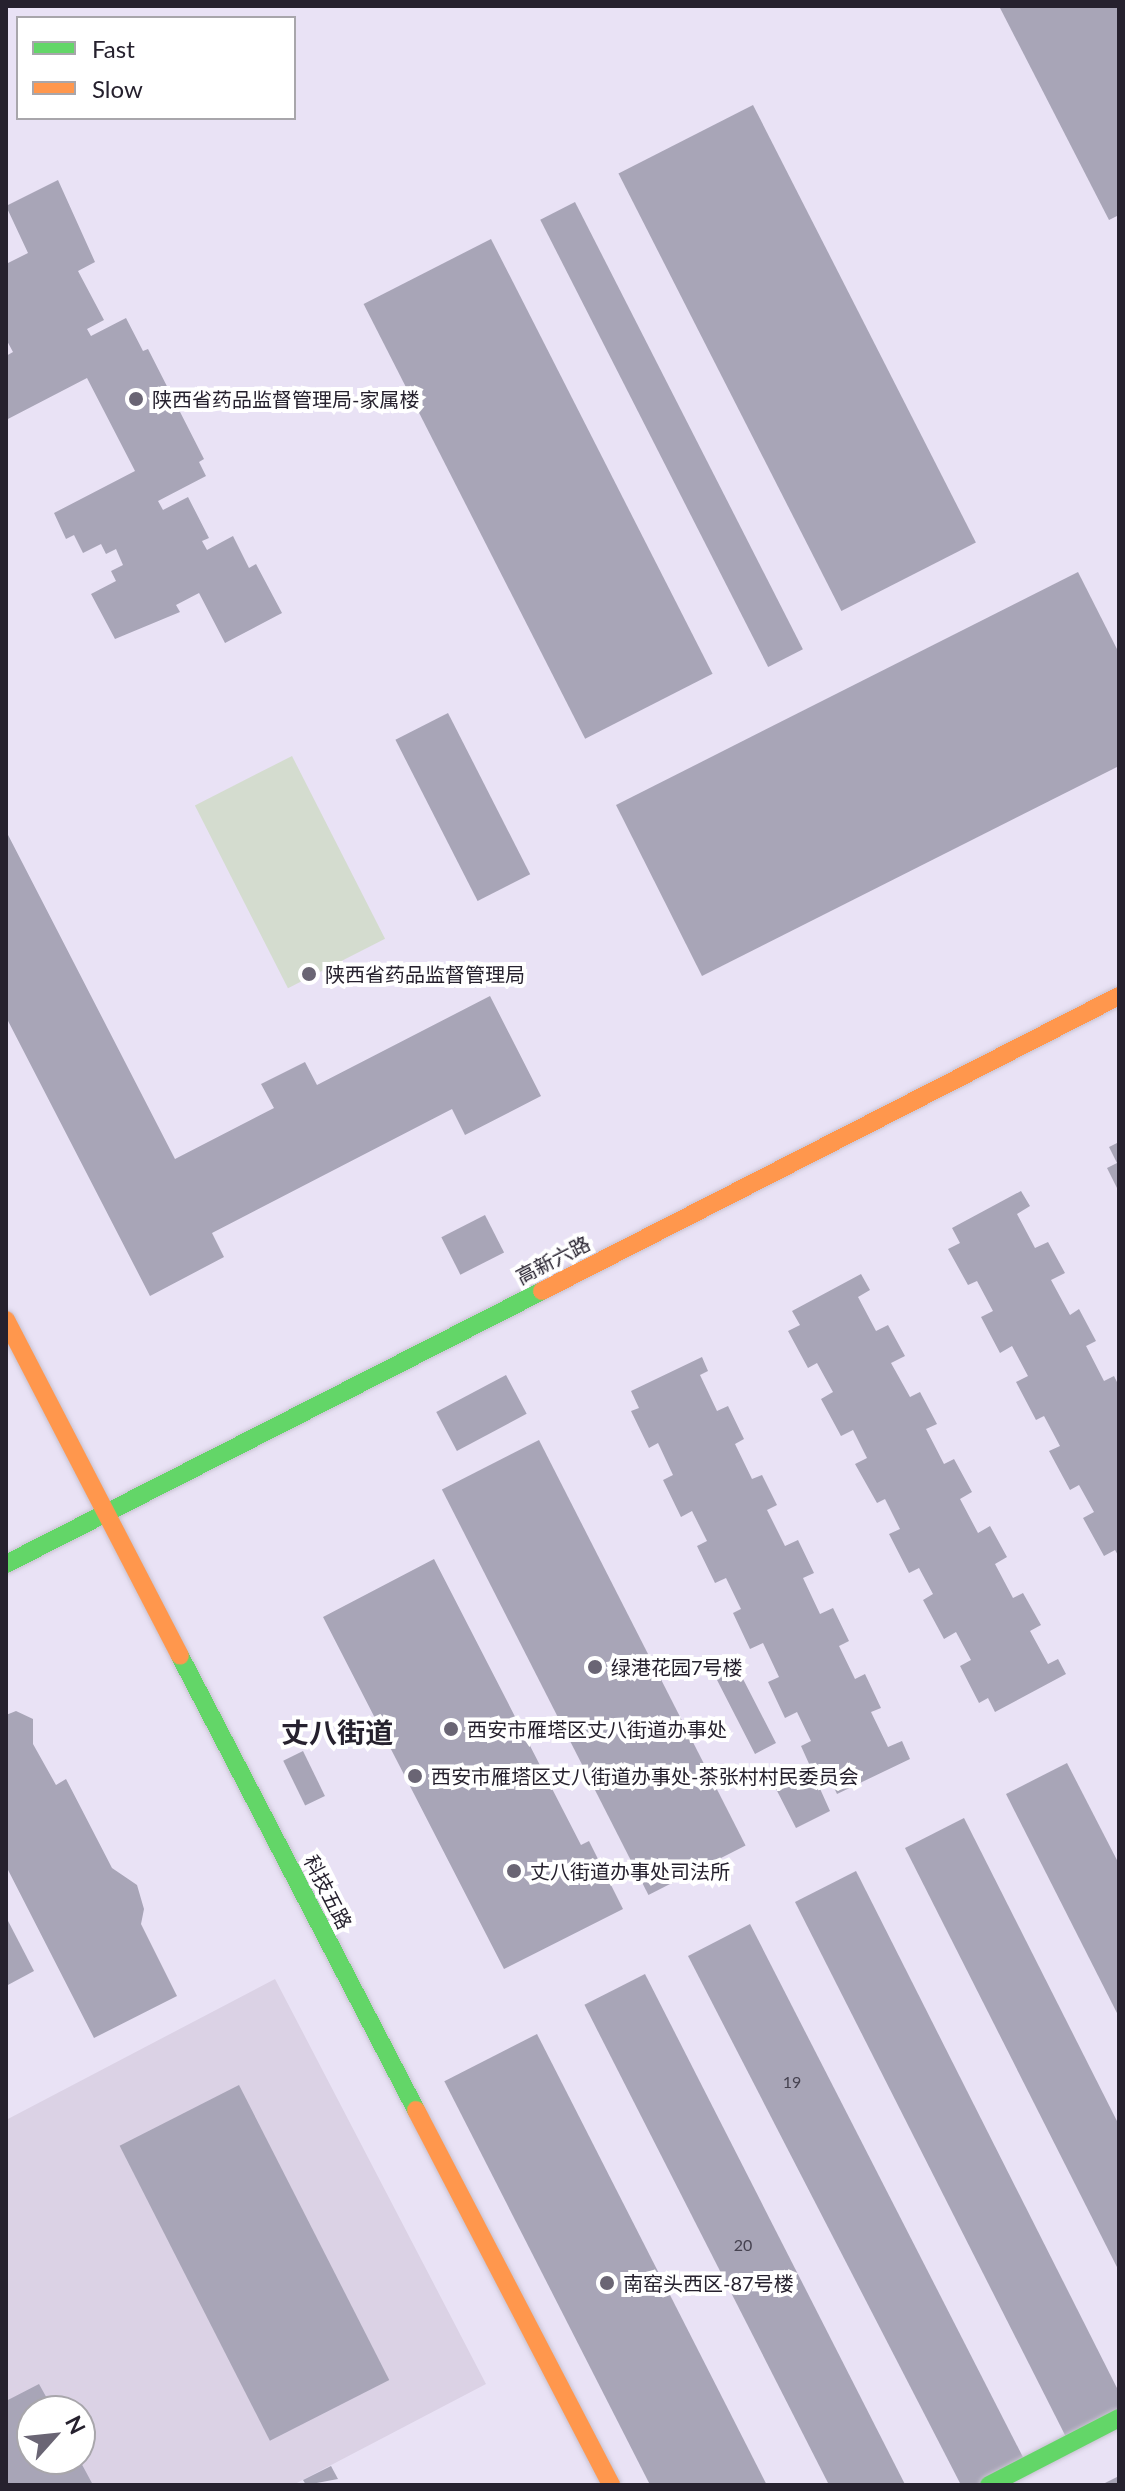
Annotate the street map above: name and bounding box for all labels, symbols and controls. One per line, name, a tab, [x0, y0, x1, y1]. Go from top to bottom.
legend	[16, 16, 296, 120]
text: Fast	[92, 34, 135, 63]
text: Slow	[92, 74, 143, 103]
place label: 陕西省药品监督管理局-家属楼	[152, 387, 419, 411]
marker: 陕西省药品监督管理局-家属楼	[127, 390, 145, 408]
place label: 陕西省药品监督管理局	[325, 962, 525, 986]
marker: 陕西省药品监督管理局	[300, 965, 318, 983]
street label: 高新六路	[512, 1231, 594, 1289]
place label: 绿港花园7号楼	[611, 1655, 743, 1679]
marker: 绿港花园7号楼	[586, 1658, 604, 1676]
district label: 丈八街道	[281, 1715, 393, 1749]
place label: 西安市雁塔区丈八街道办事处	[467, 1717, 727, 1741]
marker: 西安市雁塔区丈八街道办事处	[442, 1720, 460, 1738]
place label: 西安市雁塔区丈八街道办事处-茶张村村民委员会	[431, 1764, 858, 1788]
marker: 西安市雁塔区丈八街道办事处-茶张村村民委员会	[406, 1767, 424, 1785]
street label: 科技五路	[299, 1851, 357, 1933]
place label: 丈八街道办事处司法所	[530, 1859, 730, 1883]
marker: 丈八街道办事处司法所	[505, 1862, 523, 1880]
house number: 19	[783, 2072, 801, 2092]
house number: 20	[734, 2235, 752, 2255]
place label: 南窑头西区-87号楼	[623, 2271, 794, 2295]
marker: 南窑头西区-87号楼	[598, 2274, 616, 2292]
north arrow	[16, 2395, 96, 2475]
text: N	[60, 2411, 92, 2438]

